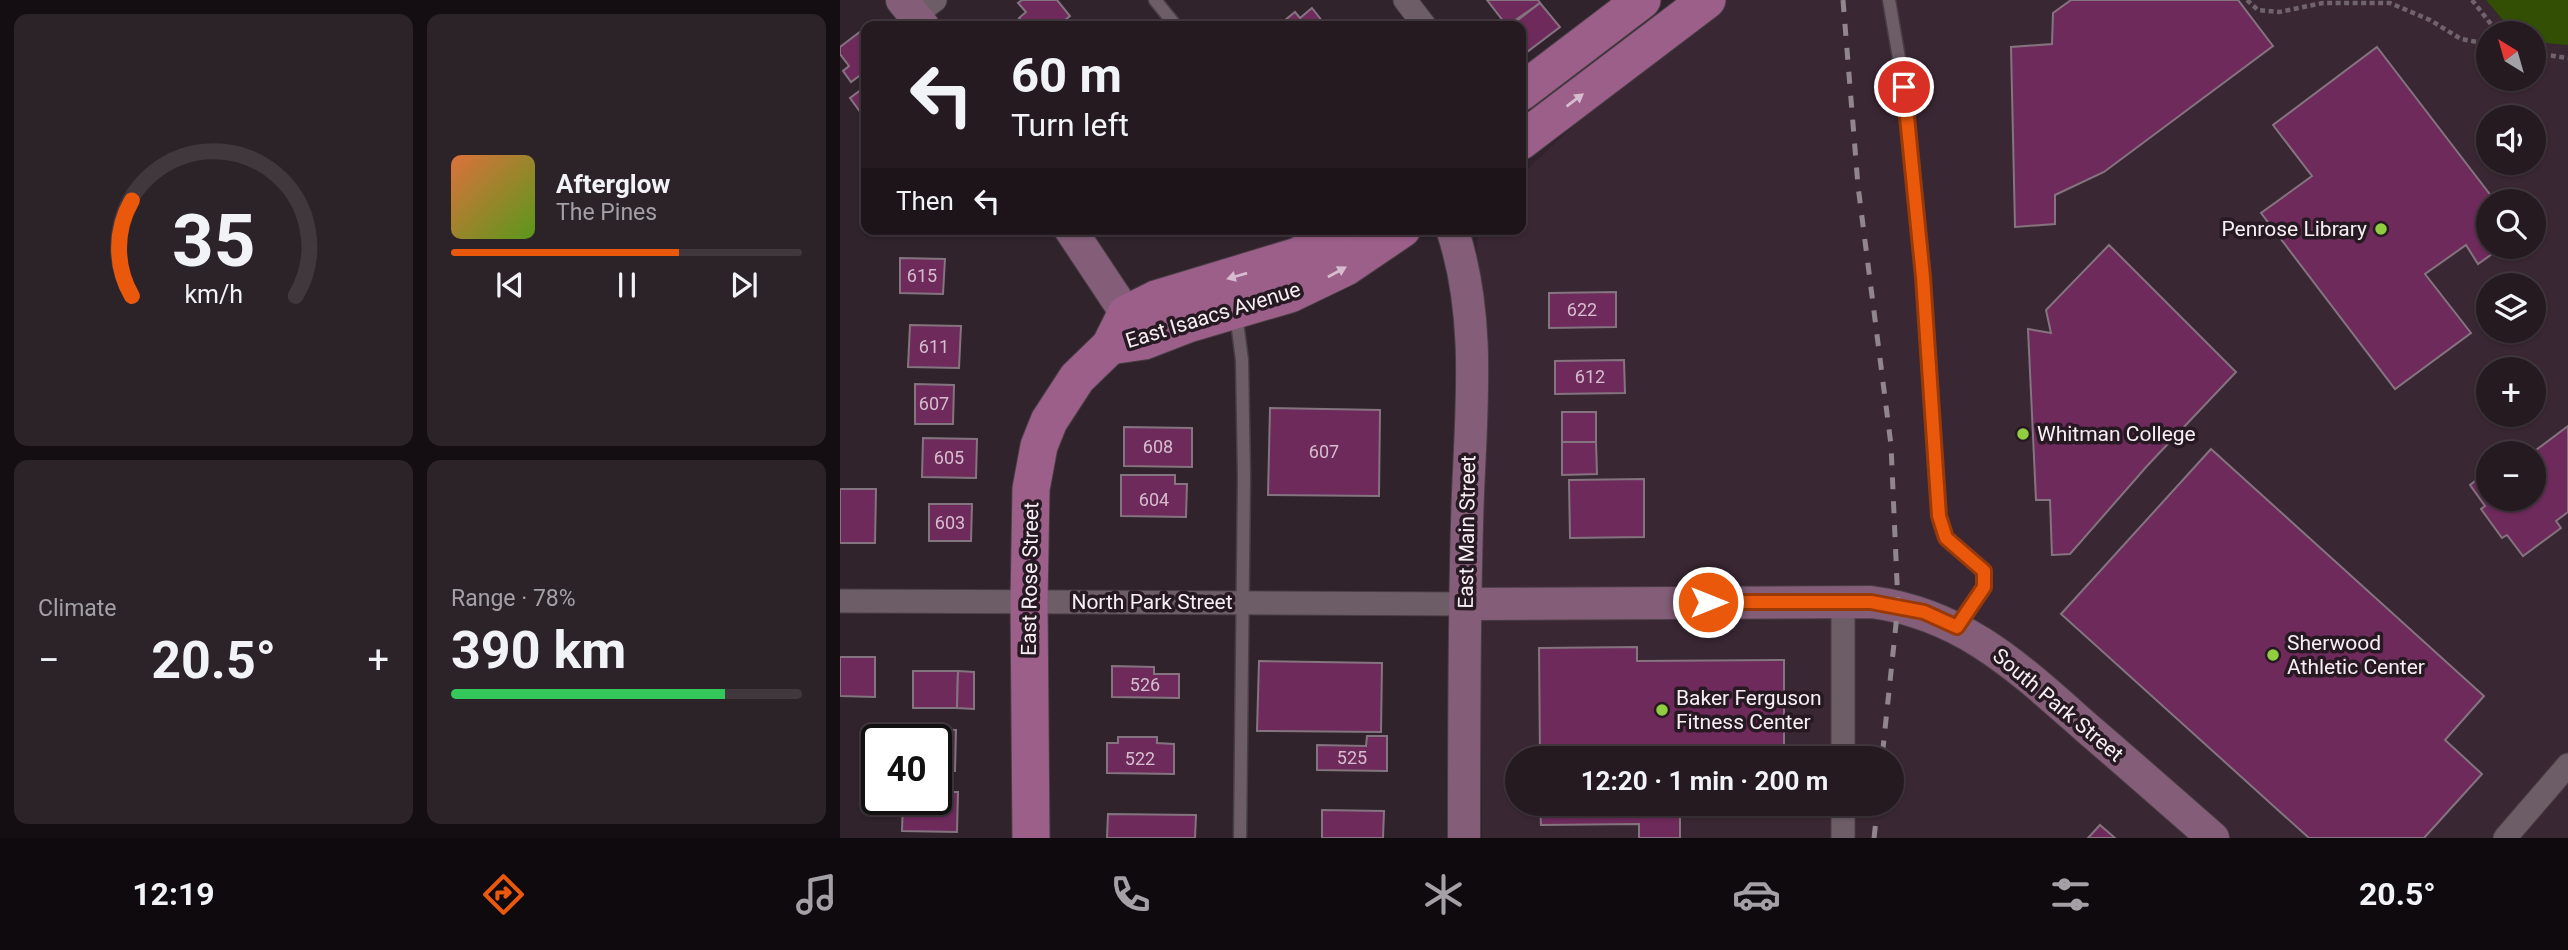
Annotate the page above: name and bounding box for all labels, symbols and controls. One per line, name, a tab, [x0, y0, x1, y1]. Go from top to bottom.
north arrow	[2476, 21, 2546, 91]
map controls	[2476, 21, 2546, 511]
text: 60 m	[1011, 47, 1122, 104]
icon: left	[896, 49, 987, 140]
pin	[1874, 57, 1934, 117]
icon: arrive	[1885, 68, 1923, 106]
one-way arrow	[1566, 93, 1584, 107]
button: sound	[2476, 105, 2546, 175]
text: Turn left	[1011, 106, 1129, 144]
text: Afterglow	[556, 169, 670, 199]
icon: left	[968, 182, 1006, 220]
text: Then	[896, 186, 954, 216]
button: search	[2476, 189, 2546, 259]
text: 35	[172, 198, 255, 284]
text: The Pines	[556, 199, 657, 226]
place label: Penrose Library	[2222, 217, 2367, 241]
marker: Penrose Library	[2373, 221, 2389, 237]
house number: 615	[907, 265, 937, 286]
icon: previous	[491, 266, 529, 304]
icon: pause	[608, 266, 646, 304]
icon: next	[725, 266, 763, 304]
one-way arrow	[1327, 266, 1346, 278]
one-way arrow	[1226, 271, 1248, 282]
button: layers	[2476, 273, 2546, 343]
street label: East Isaacs Avenue	[1123, 277, 1303, 353]
text: km/h	[184, 280, 243, 309]
house number: 622	[1567, 299, 1597, 320]
house number: 611	[919, 336, 949, 357]
button: +	[2476, 357, 2546, 427]
house number: 612	[1575, 366, 1605, 387]
house number: 607	[919, 393, 949, 414]
place label: Whitman College	[2037, 422, 2196, 446]
marker: Whitman College	[2015, 426, 2031, 442]
house number: 608	[1143, 436, 1173, 457]
house number: 607	[1309, 441, 1339, 462]
button: −	[2476, 441, 2546, 511]
house number: 605	[934, 447, 964, 468]
street label: East Main Street	[1454, 455, 1480, 609]
house number: 604	[1139, 489, 1169, 510]
street label: East Rose Street	[1017, 502, 1043, 656]
house number: 603	[935, 512, 965, 533]
position arrow	[1671, 565, 1745, 639]
text: Range · 78%	[451, 585, 576, 612]
street label: North Park Street	[1071, 590, 1233, 614]
text: Climate	[38, 595, 117, 622]
text: 390 km	[451, 620, 626, 681]
text: 20.5°	[151, 630, 276, 691]
place label: Sherwood Athletic Center	[2287, 631, 2425, 679]
text: −	[38, 638, 60, 682]
text: +	[367, 638, 389, 682]
street label: South Park Street	[1988, 644, 2128, 767]
marker: Sherwood Athletic Center	[2265, 647, 2281, 663]
house number: 526	[1130, 674, 1160, 695]
place label: Baker Ferguson Fitness Center	[1676, 686, 1822, 734]
marker: Baker Ferguson Fitness Center	[1654, 702, 1670, 718]
speed limit sign: 40	[861, 724, 952, 815]
house number: 525	[1337, 747, 1367, 768]
house number: 522	[1125, 748, 1155, 769]
text: 12:20 · 1 min · 200 m	[1581, 766, 1828, 796]
icon: directions	[479, 870, 528, 919]
icon: music	[792, 870, 841, 919]
icon: phone	[1106, 870, 1155, 919]
icon: climate	[1419, 870, 1468, 919]
icon: car	[1732, 870, 1781, 919]
icon: filters	[2046, 870, 2095, 919]
text: 12:19	[132, 875, 215, 913]
text: 20.5°	[2359, 875, 2436, 913]

